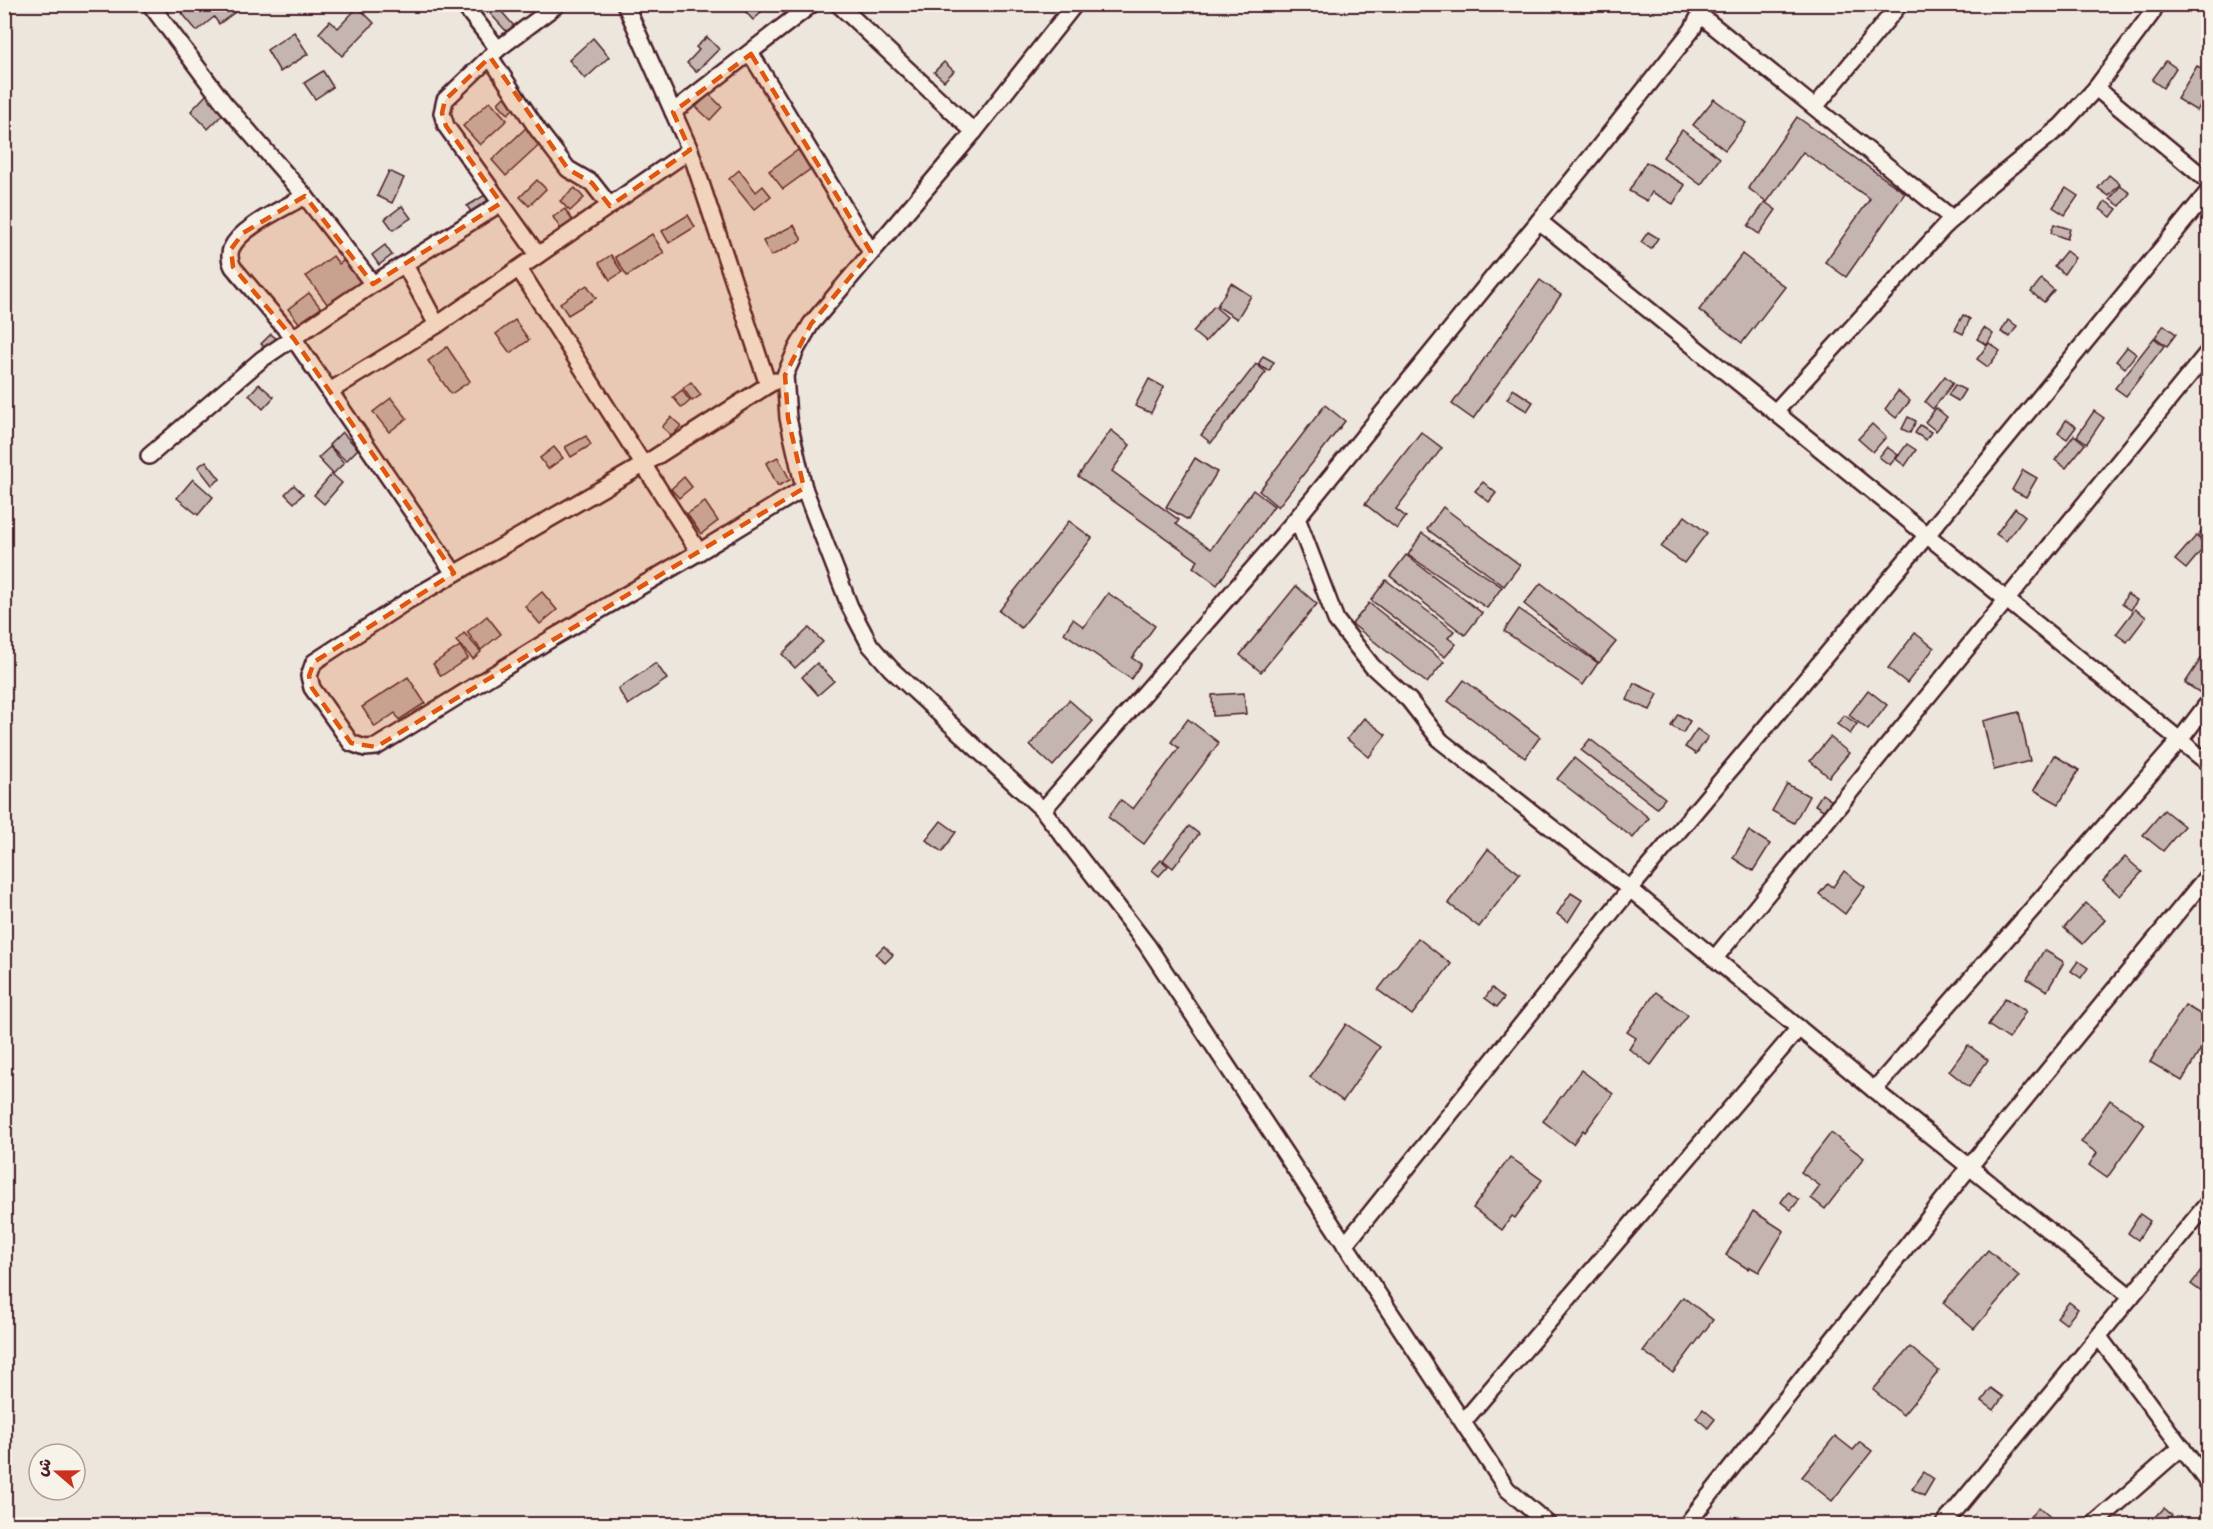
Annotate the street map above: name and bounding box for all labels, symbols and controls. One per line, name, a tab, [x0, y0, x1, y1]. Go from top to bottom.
north arrow	[27, 1442, 87, 1502]
text: ش	[31, 1456, 55, 1479]

